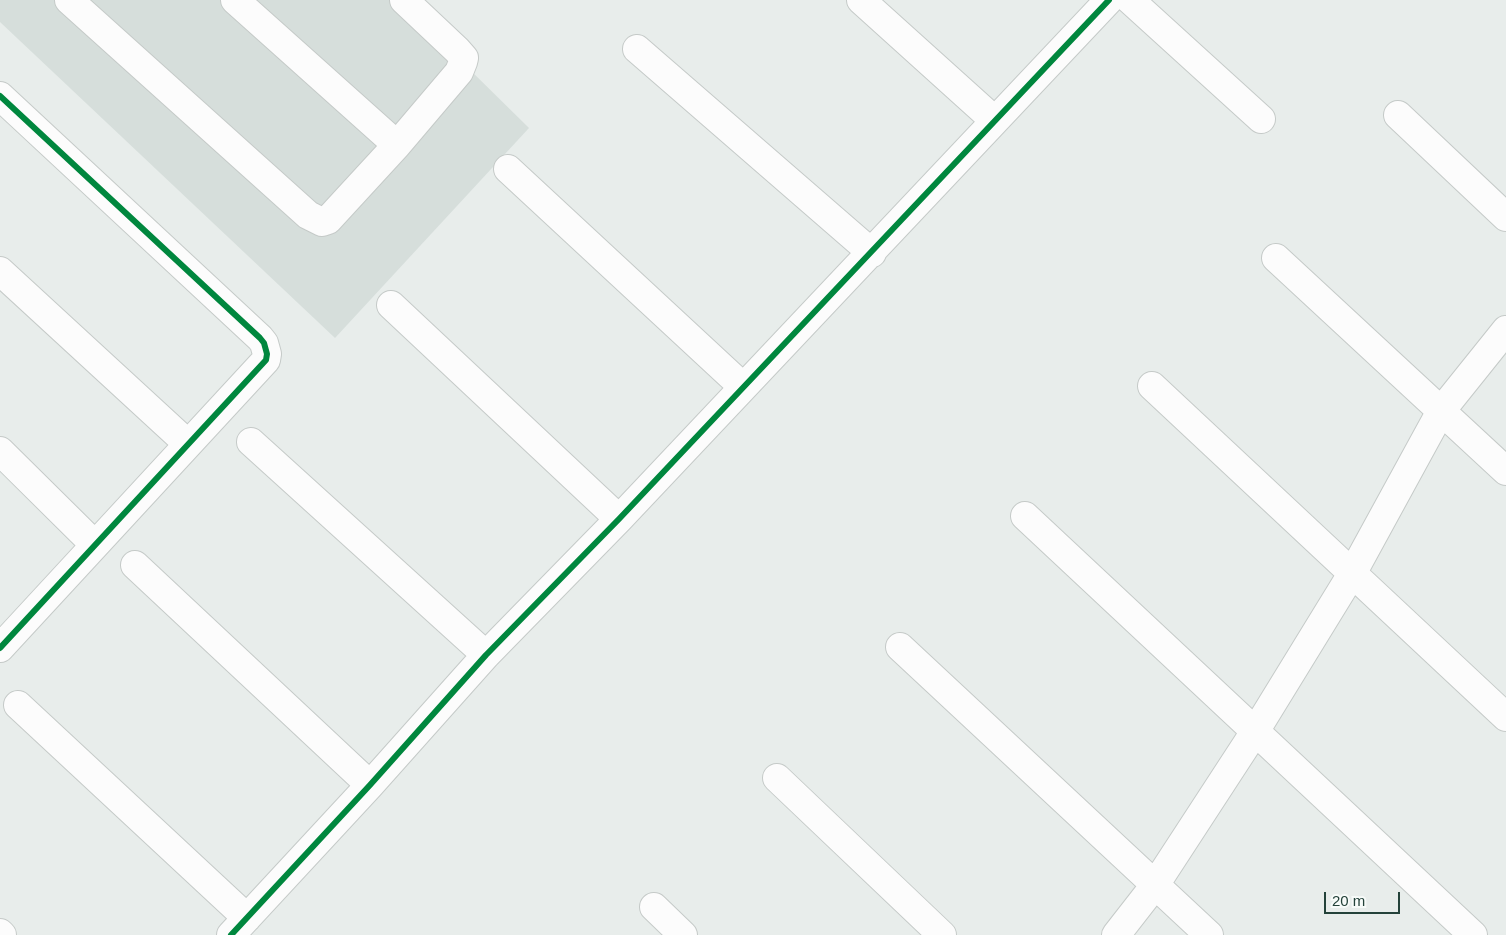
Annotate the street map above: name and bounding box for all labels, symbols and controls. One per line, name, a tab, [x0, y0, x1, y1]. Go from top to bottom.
scale bar	[1326, 882, 1402, 914]
text: 20 m	[1332, 892, 1365, 909]

